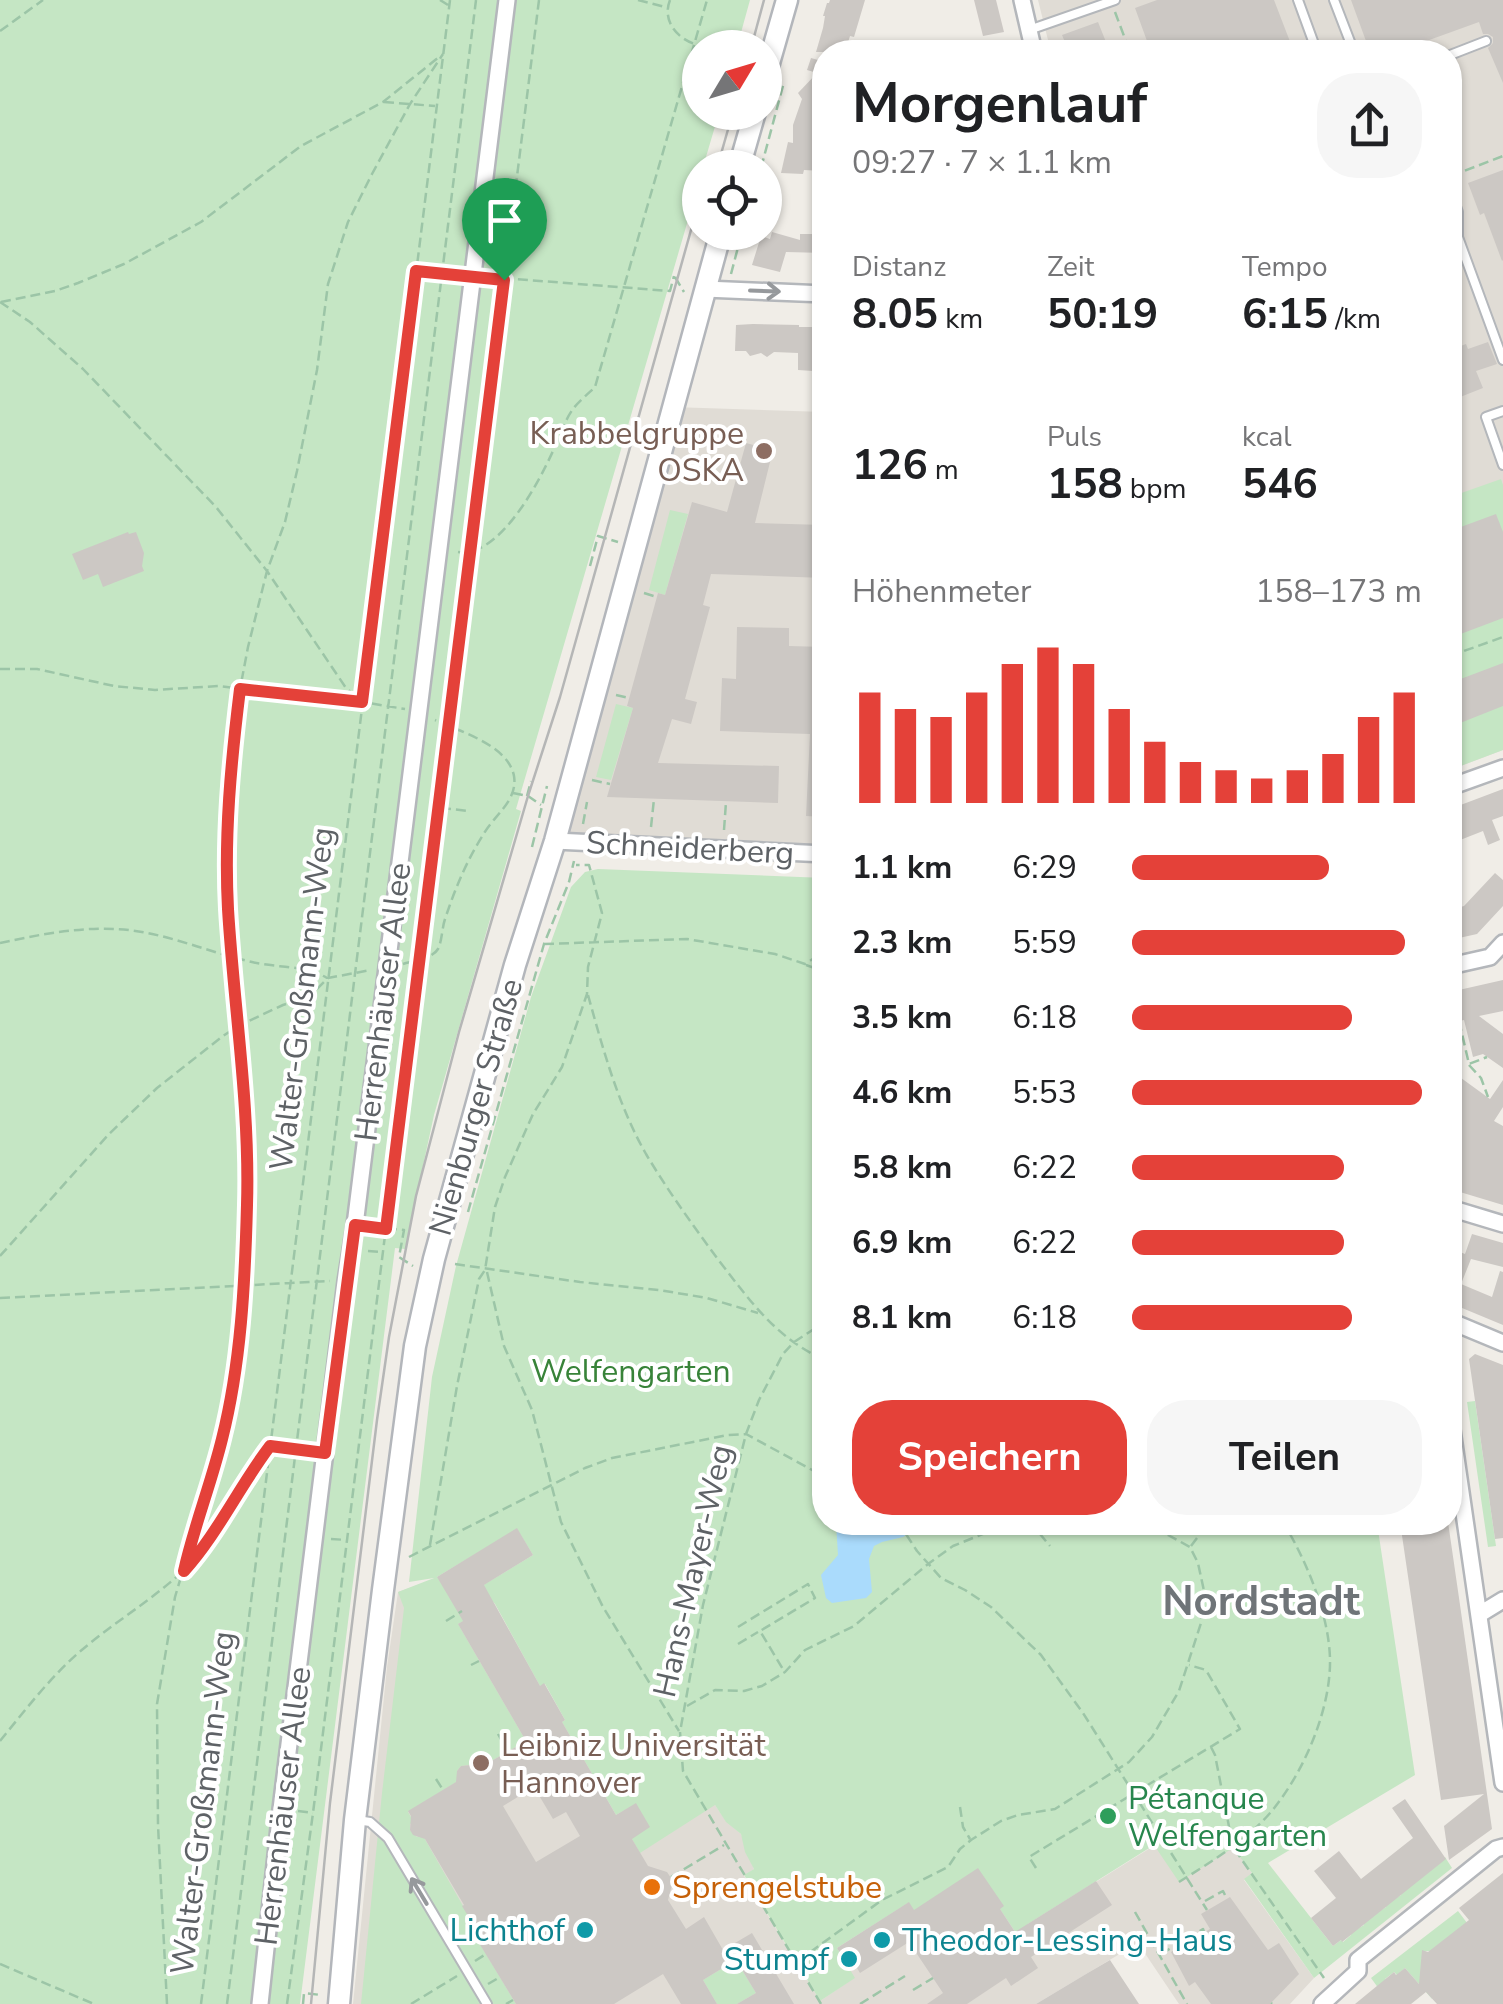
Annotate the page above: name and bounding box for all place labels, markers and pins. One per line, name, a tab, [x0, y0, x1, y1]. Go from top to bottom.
pin	[462, 178, 547, 281]
place label: Krabbelgruppe OSKA	[530, 412, 744, 492]
marker: Krabbelgruppe OSKA	[753, 440, 775, 462]
place label: Leibniz Universität Hannover	[501, 1724, 766, 1804]
marker: Leibniz Universität Hannover	[470, 1752, 492, 1774]
place label: Pétanque Welfengarten	[1128, 1777, 1327, 1857]
marker: Pétanque Welfengarten	[1097, 1805, 1119, 1827]
place label: Sprengelstube	[672, 1866, 882, 1909]
marker: Sprengelstube	[641, 1876, 663, 1898]
place label: Lichthof	[450, 1909, 566, 1952]
marker: Lichthof	[574, 1919, 596, 1941]
place label: Theodor-Lessing-Haus	[902, 1919, 1233, 1962]
marker: Theodor-Lessing-Haus	[871, 1929, 893, 1951]
place label: Stumpf	[724, 1938, 830, 1981]
marker: Stumpf	[838, 1948, 860, 1970]

